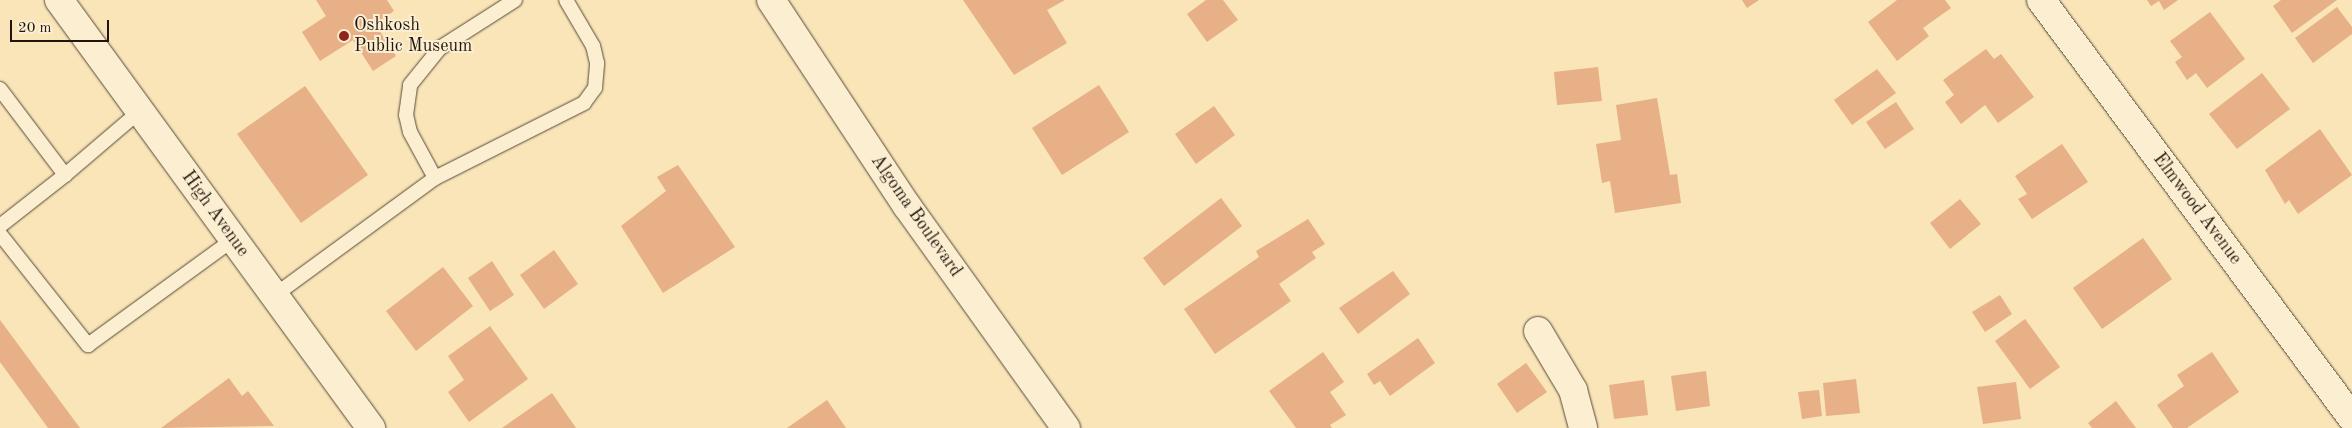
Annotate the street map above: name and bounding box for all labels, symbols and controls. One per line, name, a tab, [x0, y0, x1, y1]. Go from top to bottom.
scale bar	[12, 10, 111, 42]
place label: Oshkosh Public Museum	[354, 15, 472, 58]
text: 20 m	[18, 21, 52, 36]
marker: Oshkosh Public Museum	[338, 30, 350, 42]
street label: Elmwood Avenue	[2148, 149, 2246, 269]
street label: Algoma Boulevard	[866, 151, 966, 281]
street label: High Avenue	[177, 167, 253, 261]

